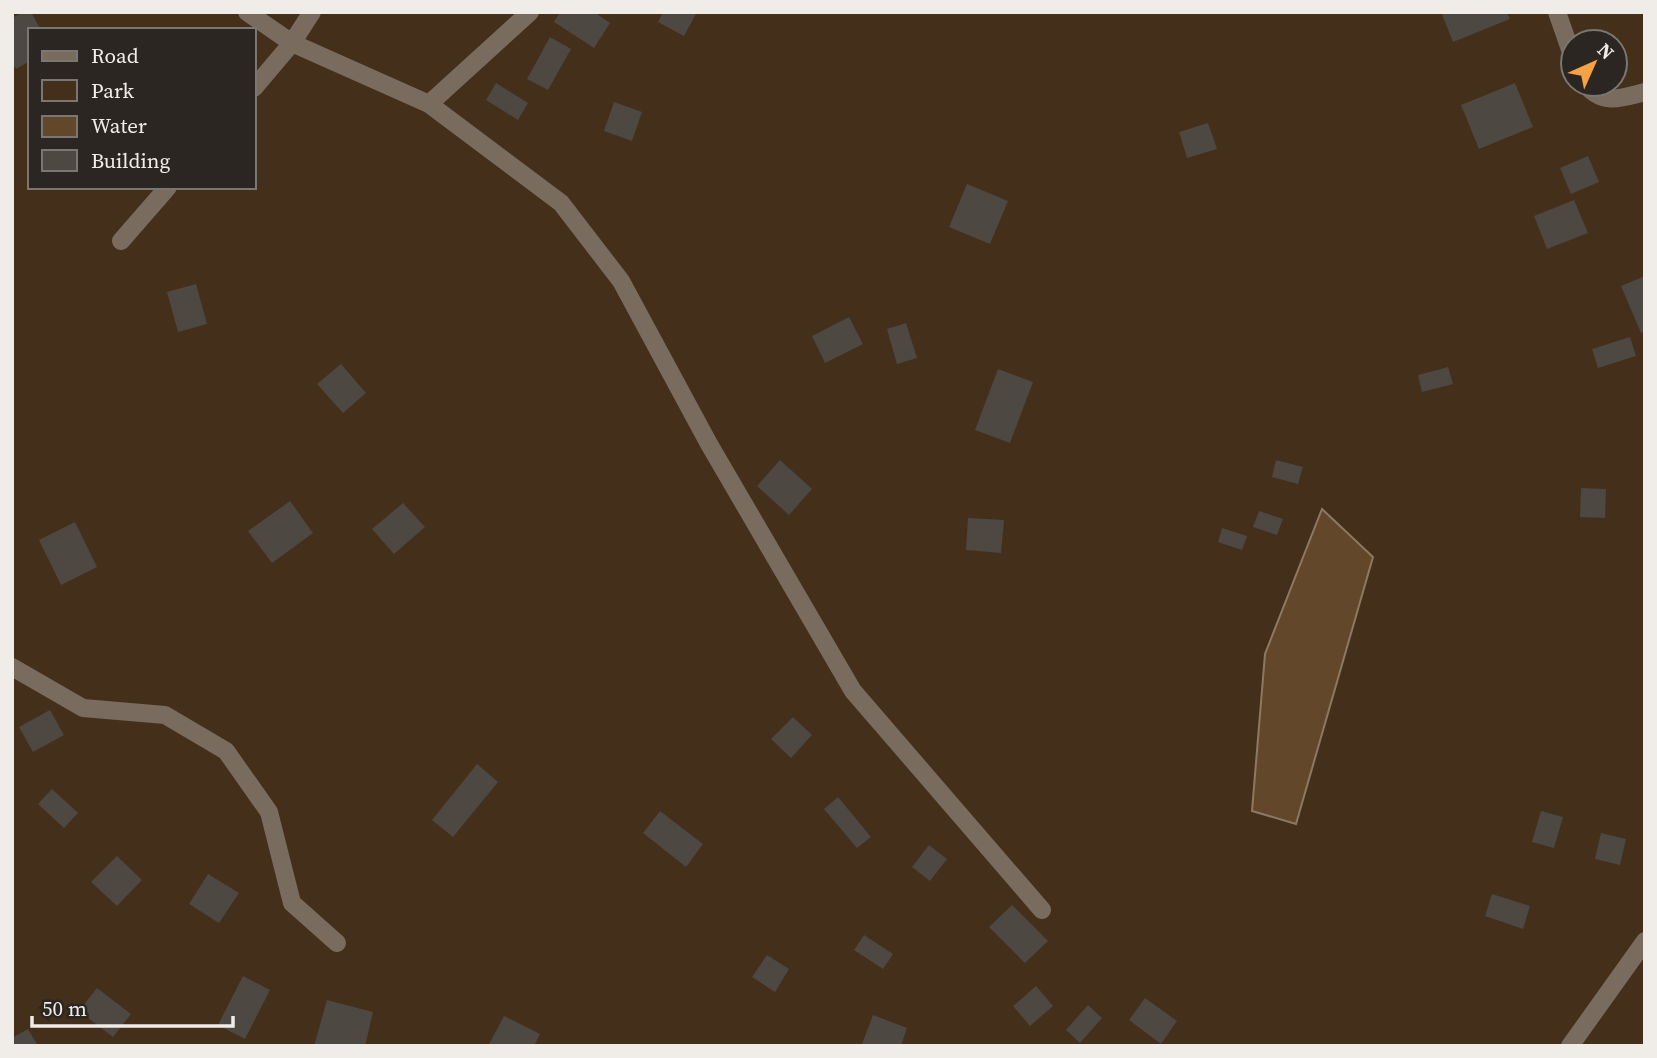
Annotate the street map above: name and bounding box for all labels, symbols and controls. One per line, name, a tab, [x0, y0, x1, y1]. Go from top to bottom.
legend	[28, 28, 256, 189]
north arrow	[1559, 28, 1629, 98]
text: N	[1592, 37, 1620, 65]
text: Road	[91, 41, 139, 70]
text: Park	[91, 76, 135, 105]
text: Water	[91, 111, 147, 140]
text: Building	[91, 146, 170, 175]
scale bar	[32, 984, 233, 1028]
text: 50 m	[42, 994, 87, 1023]

